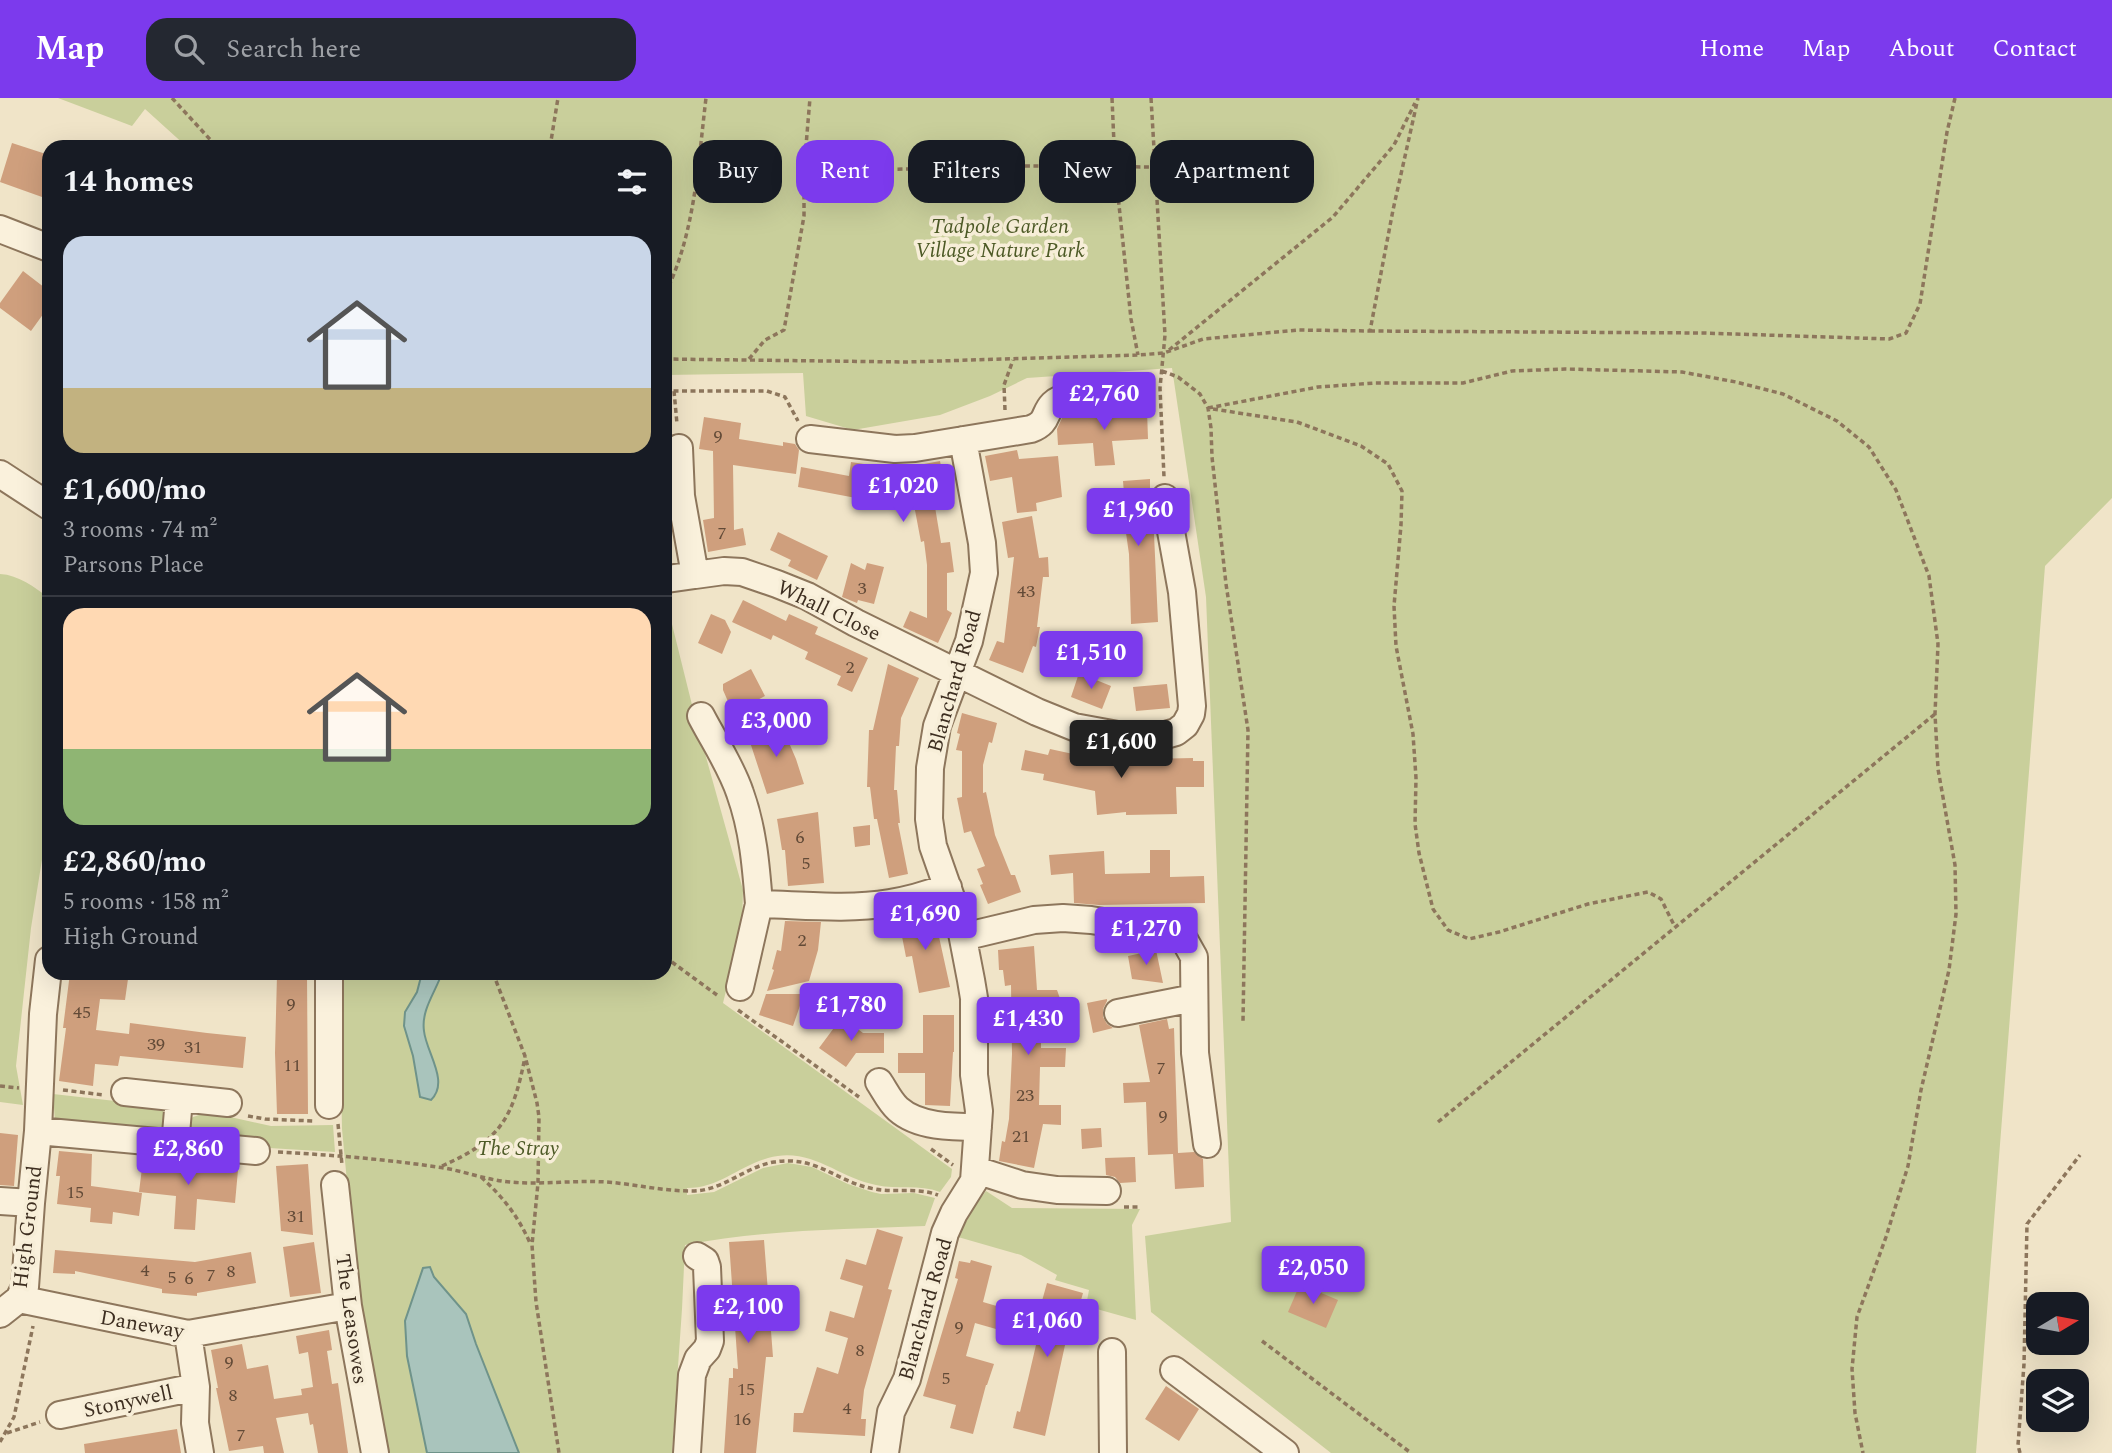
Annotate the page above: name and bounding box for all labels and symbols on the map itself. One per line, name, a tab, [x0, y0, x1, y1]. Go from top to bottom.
park label: Tadpole Garden Village Nature Park	[915, 211, 1085, 267]
pin: £2,760	[1047, 372, 1161, 432]
house number: 9	[714, 423, 723, 450]
pin: £1,020	[846, 464, 960, 524]
pin: £1,960	[1081, 489, 1195, 548]
house number: 7	[718, 520, 727, 547]
street label: Whall Close	[771, 572, 886, 650]
house number: 3	[858, 575, 867, 602]
house number: 43	[1017, 578, 1035, 605]
street label: Blanchard Road	[919, 606, 991, 757]
pin: £1,510	[1034, 632, 1148, 691]
house number: 2	[846, 654, 855, 681]
pin: £3,000	[719, 700, 833, 759]
pin: £1,600	[1064, 720, 1178, 780]
house number: 6	[796, 824, 805, 851]
house number: 5	[802, 850, 811, 877]
pin: £1,690	[868, 892, 982, 952]
pin: £1,270	[1089, 908, 1203, 967]
house number: 2	[798, 927, 807, 954]
pin: £1,780	[794, 984, 908, 1043]
house number: 9	[287, 991, 296, 1018]
pin: £1,430	[971, 998, 1085, 1057]
house number: 45	[73, 999, 91, 1026]
house number: 39	[147, 1031, 165, 1058]
house number: 31	[184, 1034, 202, 1061]
house number: 11	[283, 1052, 301, 1079]
house number: 7	[1157, 1055, 1166, 1082]
house number: 23	[1016, 1082, 1034, 1109]
house number: 9	[1159, 1103, 1168, 1130]
house number: 21	[1012, 1123, 1030, 1150]
pin: £2,860	[131, 1128, 245, 1187]
park label: The Stray	[477, 1133, 560, 1165]
street label: High Ground	[5, 1164, 51, 1291]
house number: 15	[66, 1179, 84, 1206]
house number: 31	[287, 1203, 305, 1230]
street label: Blanchard Road	[890, 1234, 962, 1385]
pin: £2,050	[1256, 1246, 1370, 1306]
street label: The Leasowes	[326, 1252, 376, 1386]
house number: 4	[141, 1257, 150, 1284]
house number: 8	[227, 1258, 236, 1285]
house number: 7	[207, 1262, 216, 1289]
house number: 5	[168, 1264, 177, 1291]
house number: 6	[185, 1265, 194, 1292]
pin: £2,100	[691, 1286, 805, 1345]
north arrow	[2026, 1292, 2090, 1354]
pin: £1,060	[990, 1300, 1104, 1359]
street label: Daneway	[97, 1302, 187, 1348]
house number: 9	[955, 1314, 964, 1341]
house number: 8	[856, 1337, 865, 1364]
house number: 9	[225, 1349, 234, 1376]
house number: 5	[942, 1365, 951, 1392]
house number: 15	[737, 1376, 755, 1403]
street label: Stonywell	[81, 1377, 176, 1427]
house number: 8	[229, 1382, 238, 1409]
house number: 4	[843, 1395, 852, 1422]
house number: 16	[733, 1406, 751, 1433]
house number: 7	[237, 1422, 246, 1449]

